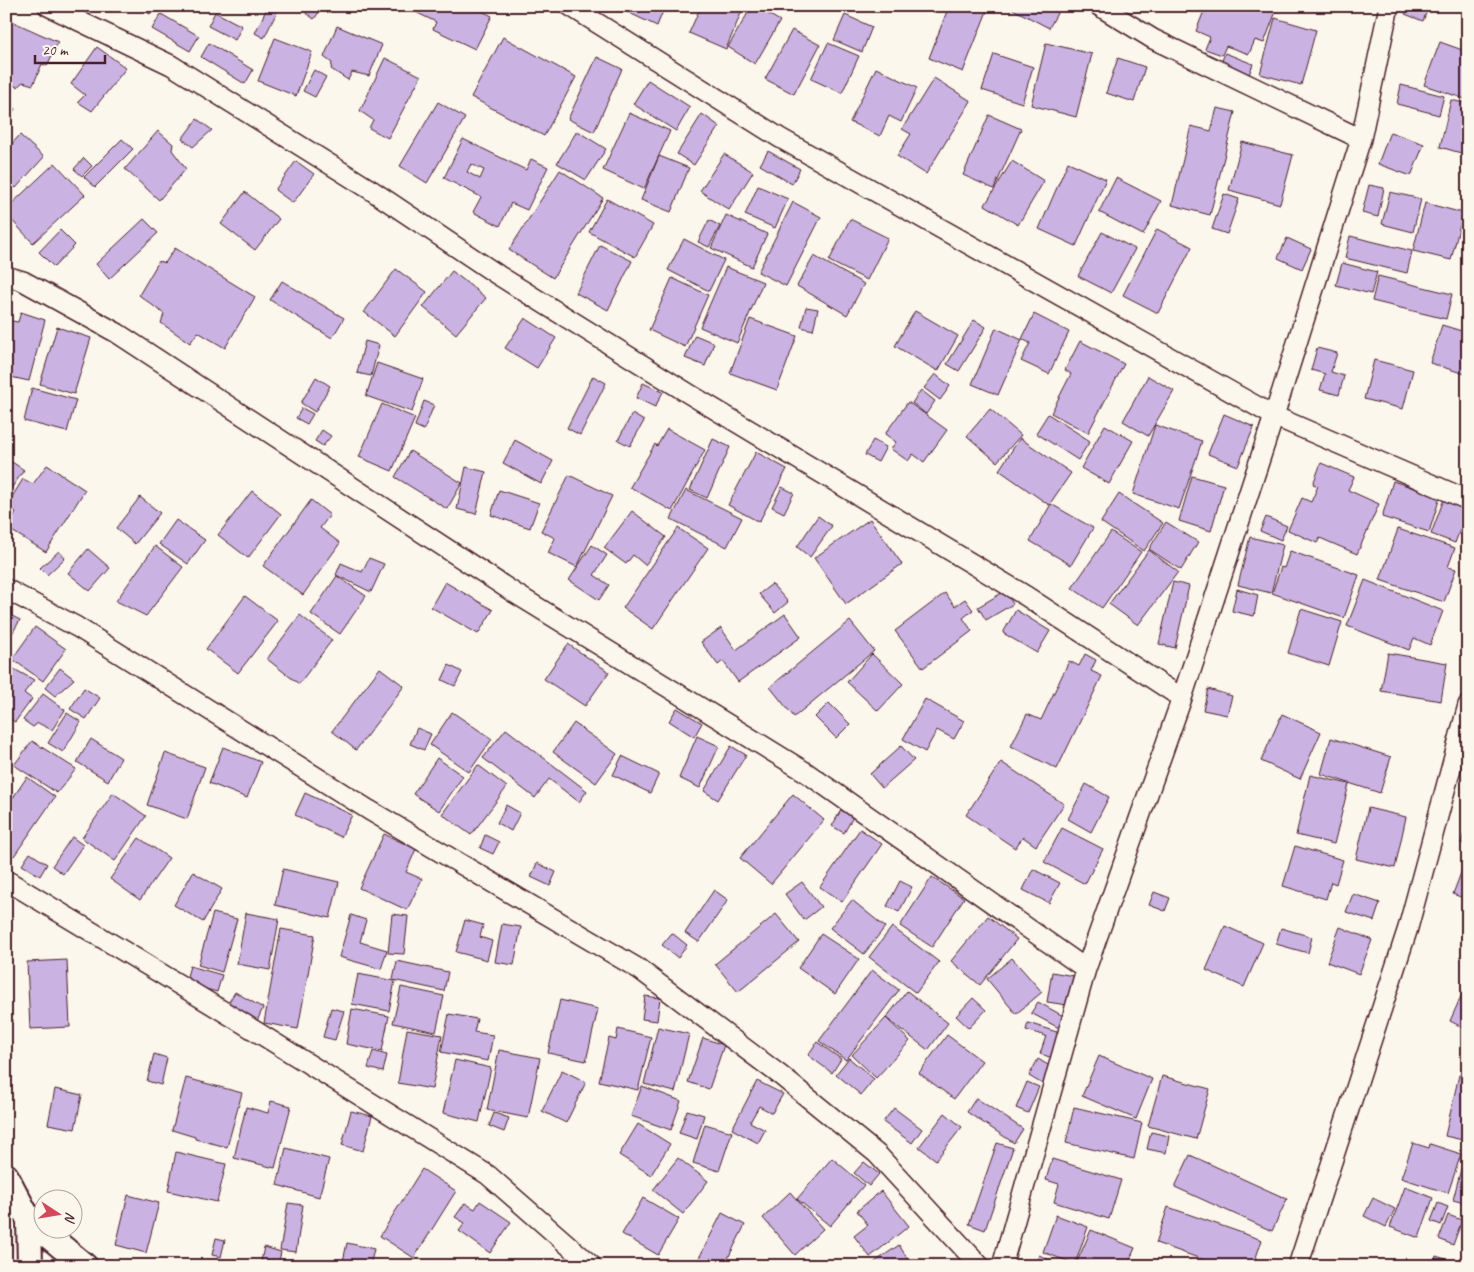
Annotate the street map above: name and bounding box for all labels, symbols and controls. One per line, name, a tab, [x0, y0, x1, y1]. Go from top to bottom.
scale bar	[35, 32, 105, 64]
text: 20 m	[42, 41, 69, 60]
north arrow	[32, 1190, 82, 1240]
text: N	[61, 1211, 79, 1225]

